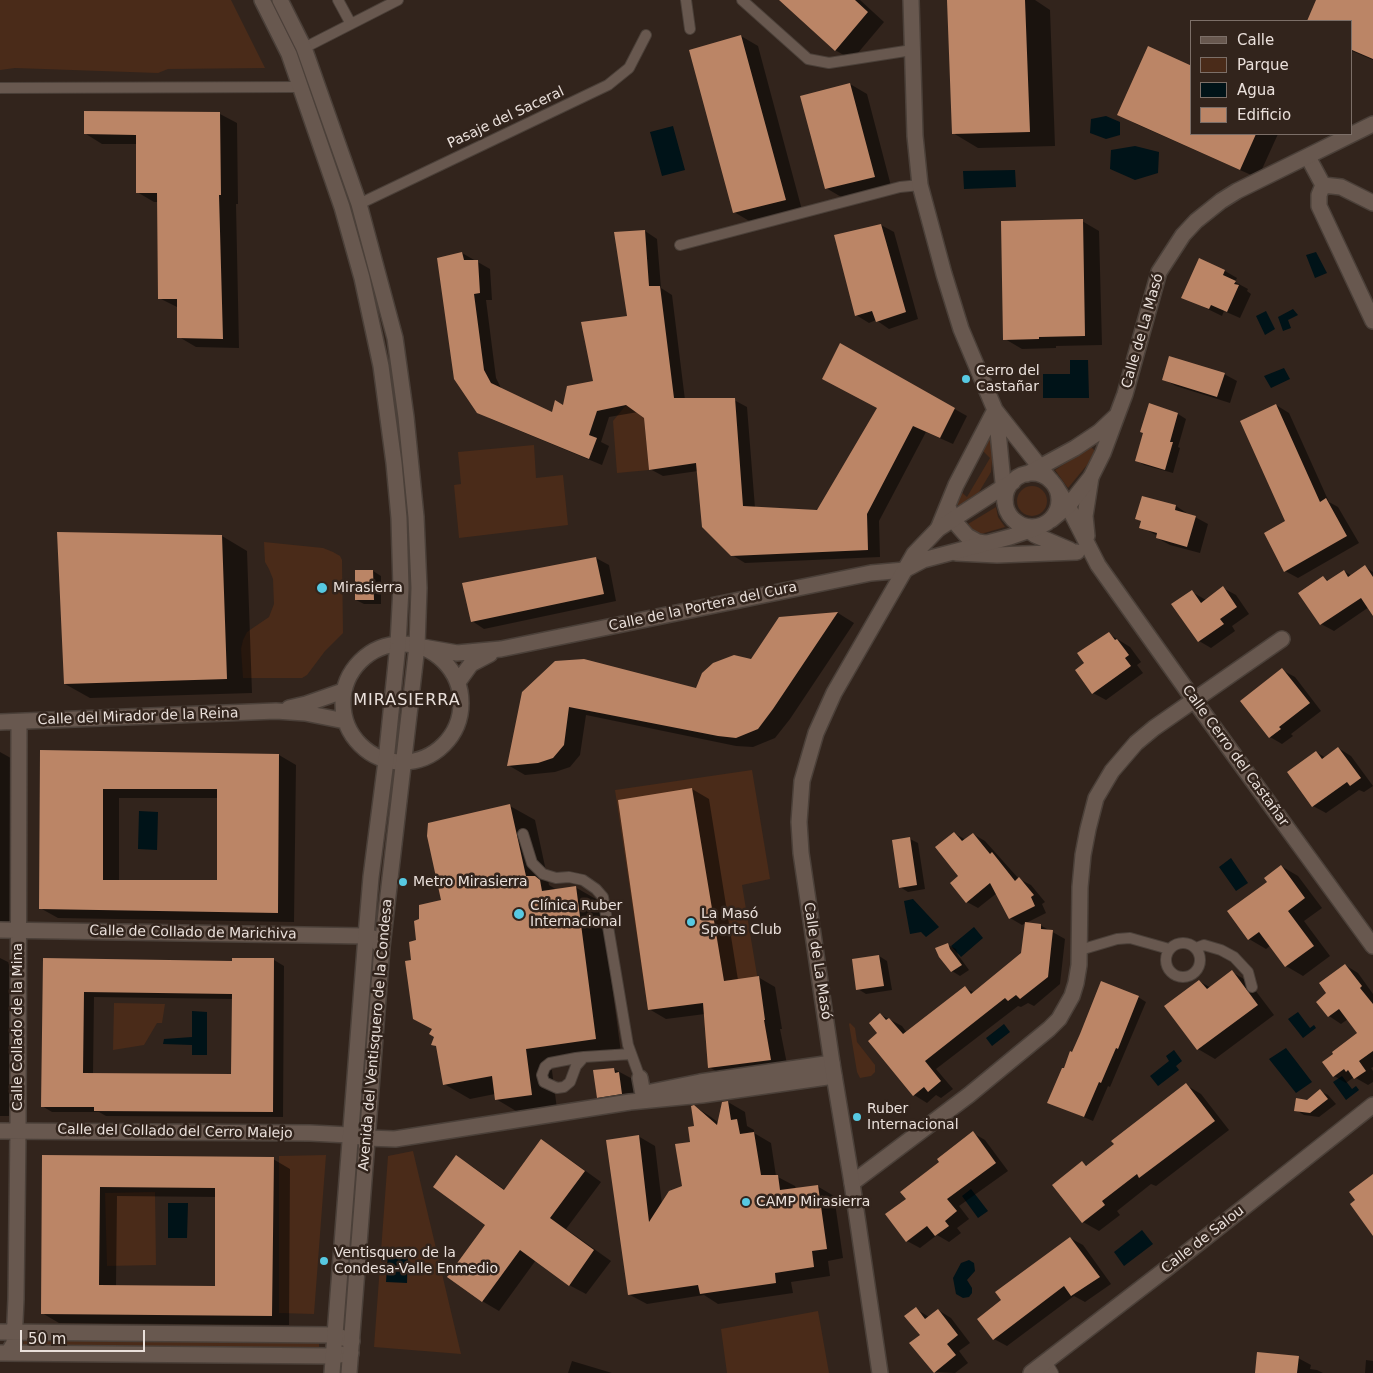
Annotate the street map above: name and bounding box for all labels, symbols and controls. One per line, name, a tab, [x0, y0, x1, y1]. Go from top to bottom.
legend	[1190, 20, 1353, 135]
text: Calle	[1237, 31, 1274, 49]
text: Parque	[1237, 56, 1289, 74]
text: Agua	[1237, 81, 1275, 99]
street label: Pasaje del Saceral	[445, 84, 567, 152]
text: Edificio	[1237, 106, 1291, 124]
street label: Calle de La Masó	[1119, 272, 1167, 390]
place label: Cerro del Castañar	[976, 363, 1040, 396]
marker: Cerro del Castañar	[960, 373, 972, 385]
street label: Calle de la Portera del Cura	[607, 579, 799, 635]
place label: Mirasierra	[333, 580, 403, 596]
marker: Mirasierra	[315, 581, 329, 595]
street label: Calle Cerro del Castañar	[1178, 682, 1292, 830]
district label: MIRASIERRA	[352, 691, 462, 711]
street label: Calle del Mirador de la Reina	[37, 705, 239, 729]
place label: Metro Mirasierra	[413, 874, 528, 890]
marker: Metro Mirasierra	[397, 876, 409, 888]
street label: Avenida del Ventisquero de la Condesa	[356, 898, 396, 1172]
place label: Clínica Ruber Internacional	[530, 898, 622, 930]
street label: Calle de La Masó	[799, 901, 835, 1021]
place label: La Masó Sports Club	[701, 906, 782, 939]
marker: Clínica Ruber Internacional	[512, 907, 526, 921]
marker: La Masó Sports Club	[685, 916, 697, 928]
street label: Calle de Collado de Marichiva	[89, 923, 297, 943]
street label: Calle Collado de la Mina	[10, 943, 26, 1111]
place label: Ruber Internacional	[867, 1101, 959, 1134]
marker: Ruber Internacional	[851, 1111, 863, 1123]
street label: Calle del Collado del Cerro Malejo	[57, 1122, 293, 1142]
place label: CAMP Mirasierra	[756, 1194, 870, 1210]
marker: CAMP Mirasierra	[740, 1196, 752, 1208]
street label: Calle de Salou	[1158, 1203, 1248, 1277]
place label: Ventisquero de la Condesa-Valle Enmedio	[334, 1245, 498, 1278]
marker: Ventisquero de la Condesa-Valle Enmedio	[318, 1255, 330, 1267]
scale bar	[22, 1320, 148, 1352]
text: 50 m	[28, 1330, 66, 1348]

